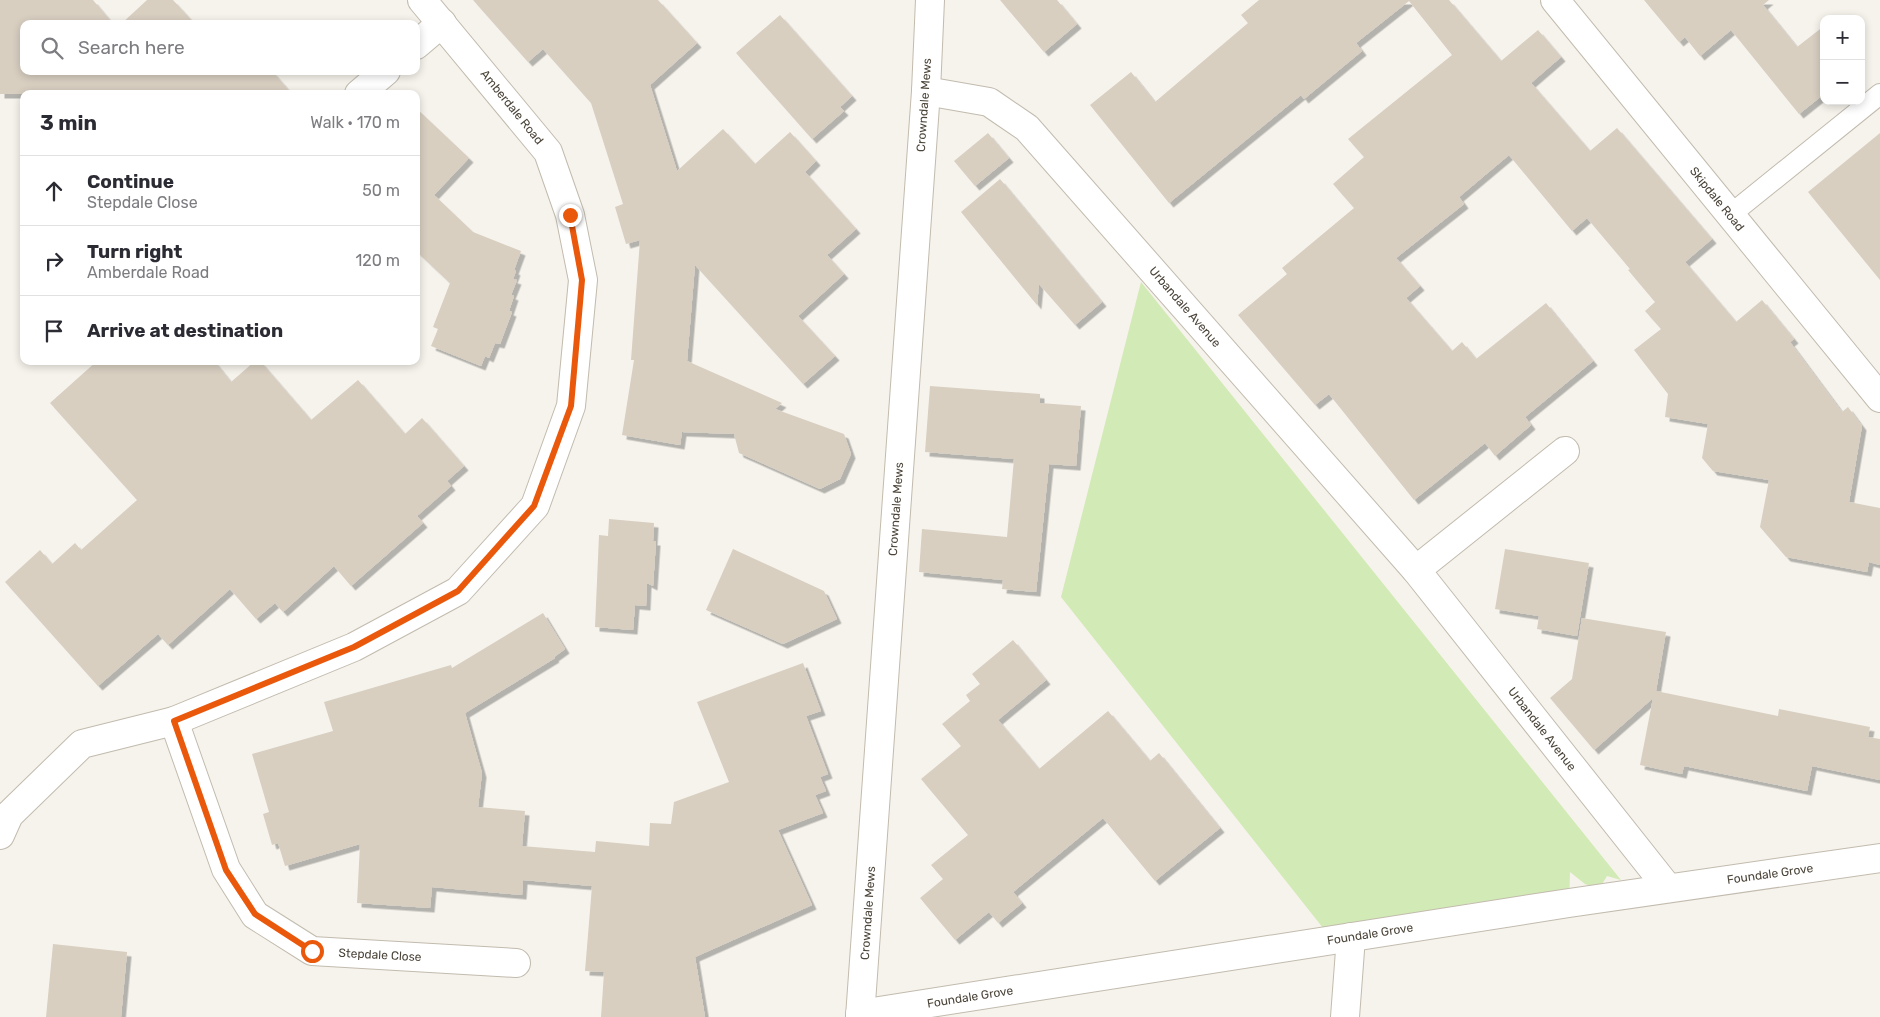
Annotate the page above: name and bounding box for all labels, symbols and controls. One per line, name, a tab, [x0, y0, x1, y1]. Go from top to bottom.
map controls	[1820, 15, 1865, 105]
button: +	[1820, 15, 1865, 60]
search box	[20, 20, 420, 75]
icon: search	[38, 34, 66, 62]
text: Search here	[78, 36, 185, 59]
street label: Crowndale Mews	[914, 58, 934, 152]
button: −	[1820, 60, 1865, 105]
street label: Amberdale Road	[478, 67, 546, 147]
text: 3 min	[40, 110, 97, 135]
text: Walk · 170 m	[310, 113, 400, 132]
street label: Skipdale Road	[1687, 164, 1747, 234]
text: Continue	[87, 170, 174, 193]
icon: ahead	[40, 177, 68, 205]
text: 50 m	[362, 181, 400, 200]
text: Stepdale Close	[87, 193, 198, 212]
route end	[559, 204, 582, 227]
text: Turn right	[87, 240, 182, 263]
icon: right	[40, 247, 68, 275]
text: 120 m	[355, 251, 400, 270]
text: Amberdale Road	[87, 263, 209, 282]
street label: Urbandale Avenue	[1146, 264, 1224, 350]
icon: arrive	[40, 317, 68, 345]
text: Arrive at destination	[87, 319, 283, 342]
street label: Crowndale Mews	[886, 462, 906, 556]
street label: Urbandale Avenue	[1505, 684, 1579, 774]
street label: Foundale Grove	[1726, 861, 1814, 887]
street label: Crowndale Mews	[858, 866, 878, 960]
street label: Foundale Grove	[1326, 920, 1414, 948]
route start	[301, 940, 324, 963]
street label: Stepdale Close	[338, 946, 422, 964]
street label: Foundale Grove	[926, 983, 1014, 1011]

